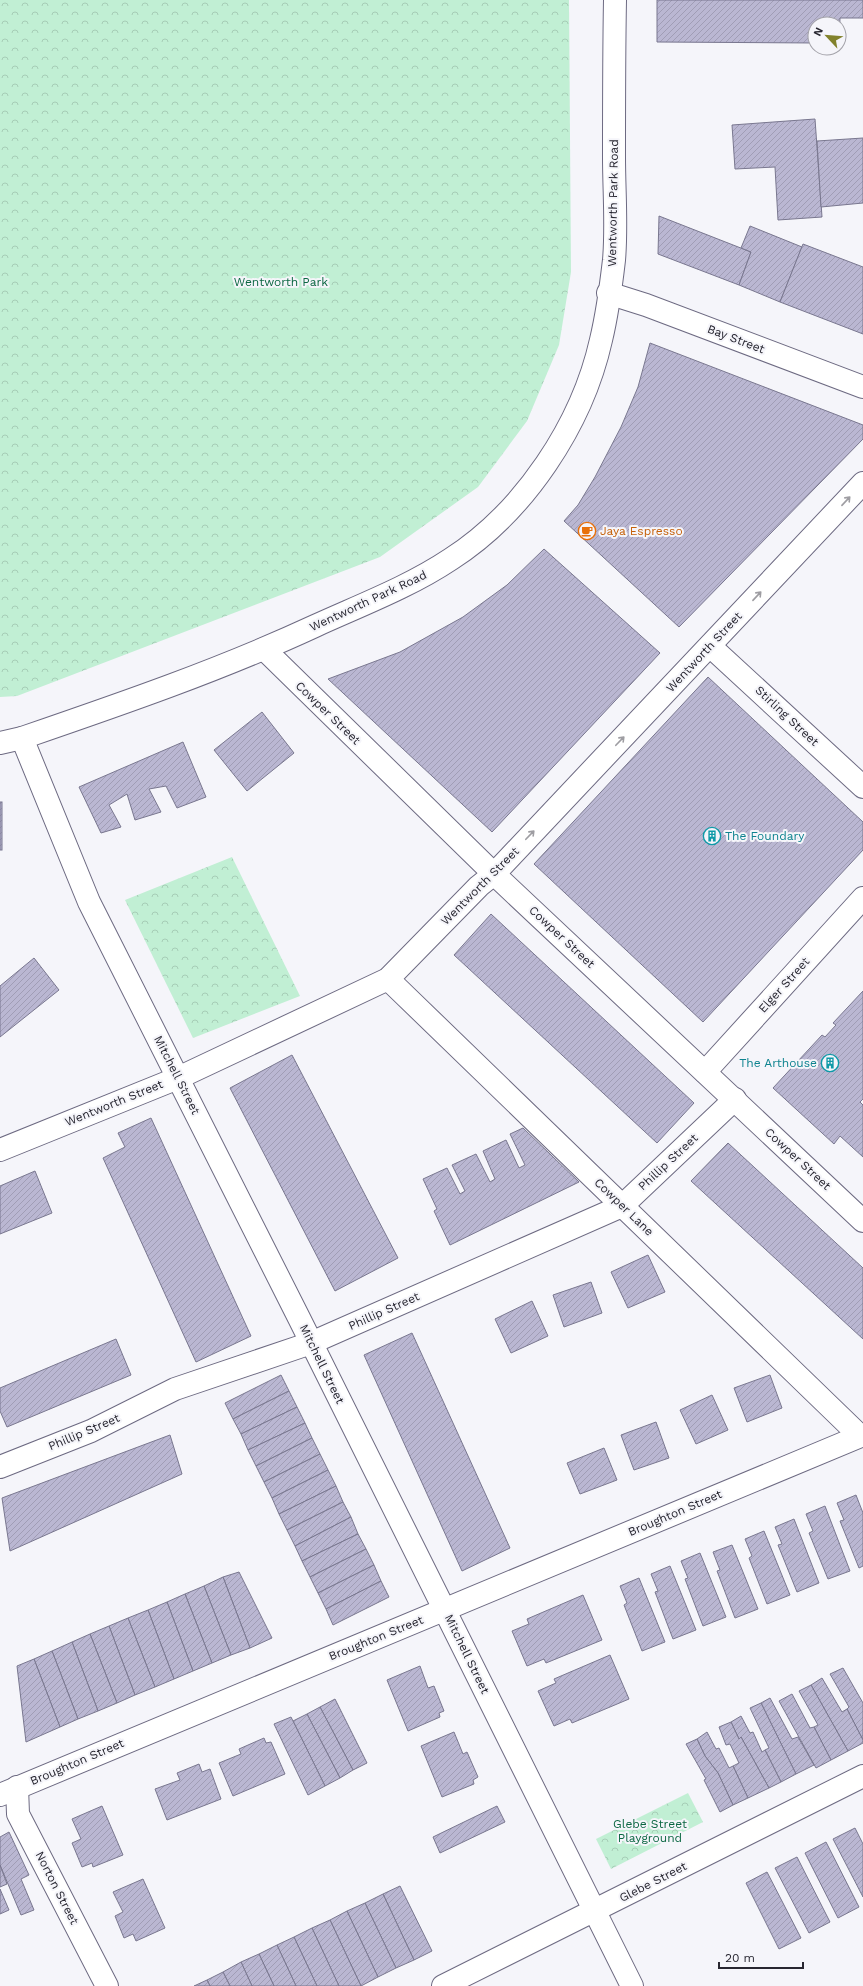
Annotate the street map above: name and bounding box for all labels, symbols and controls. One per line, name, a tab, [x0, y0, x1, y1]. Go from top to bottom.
north arrow	[807, 16, 847, 56]
text: N	[811, 25, 826, 38]
street label: Wentworth Park Road	[605, 139, 621, 267]
park label: Wentworth Park	[234, 275, 328, 289]
street label: Bay Street	[705, 322, 767, 356]
one-way arrow	[842, 496, 851, 506]
cafe icon: Jaya Espresso	[577, 521, 597, 541]
place label: Jaya Espresso	[600, 524, 683, 538]
street label: Wentworth Park Road	[307, 568, 429, 634]
one-way arrow	[753, 591, 762, 601]
street label: Wentworth Street	[663, 609, 745, 695]
street label: Cowper Street	[293, 679, 363, 747]
street label: Stirling Street	[752, 683, 822, 749]
one-way arrow	[615, 736, 625, 746]
building icon: The Foundary	[702, 826, 722, 846]
place label: The Foundary	[725, 829, 805, 843]
one-way arrow	[526, 830, 535, 840]
street label: Wentworth Street	[438, 844, 522, 928]
street label: Cowper Street	[526, 903, 598, 971]
street label: Elger Street	[756, 955, 812, 1015]
street label: Mitchell Street	[151, 1033, 203, 1117]
building icon: The Arthouse	[820, 1053, 840, 1073]
place label: The Arthouse	[739, 1056, 817, 1070]
street label: Wentworth Street	[63, 1077, 165, 1129]
street label: Cowper Street	[762, 1125, 834, 1193]
street label: Phillip Street	[635, 1131, 701, 1193]
street label: Cowper Lane	[592, 1175, 657, 1239]
street label: Phillip Street	[346, 1289, 422, 1333]
street label: Mitchell Street	[297, 1322, 347, 1406]
street label: Phillip Street	[46, 1411, 122, 1453]
street label: Broughton Street	[626, 1487, 724, 1539]
street label: Mitchell Street	[442, 1612, 492, 1696]
street label: Broughton Street	[327, 1613, 425, 1663]
street label: Broughton Street	[28, 1736, 126, 1788]
park label: Glebe Street Playground	[613, 1817, 687, 1845]
street label: Norton Street	[33, 1849, 81, 1927]
street label: Glebe Street	[617, 1859, 689, 1905]
scale bar	[719, 1944, 803, 1970]
text: 20 m	[725, 1951, 755, 1965]

